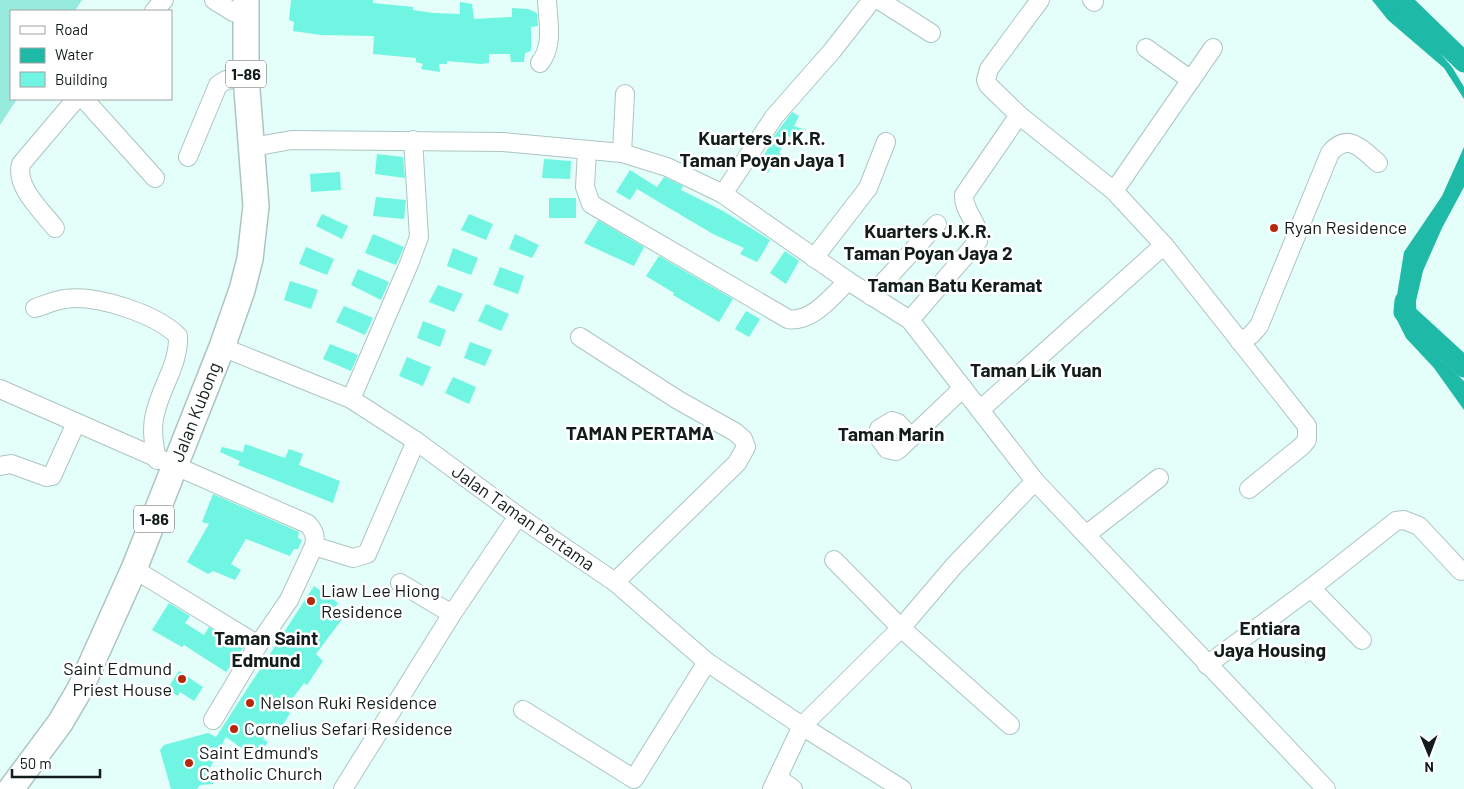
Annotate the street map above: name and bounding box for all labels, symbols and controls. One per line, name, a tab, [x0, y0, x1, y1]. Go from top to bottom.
legend	[10, 10, 172, 100]
text: Road	[55, 20, 88, 38]
text: Water	[55, 45, 94, 63]
road number: 1-86	[226, 61, 266, 88]
text: Building	[55, 70, 108, 88]
district label: Kuarters J.K.R. Taman Poyan Jaya 1	[679, 126, 845, 171]
place label: Ryan Residence	[1284, 216, 1407, 238]
district label: Kuarters J.K.R. Taman Poyan Jaya 2	[843, 219, 1013, 264]
marker: Ryan Residence	[1268, 222, 1280, 234]
district label: Taman Batu Keramat	[867, 273, 1043, 296]
district label: Taman Lik Yuan	[970, 358, 1102, 381]
street label: Jalan Kubong	[166, 359, 225, 465]
district label: TAMAN PERTAMA	[566, 421, 714, 444]
district label: Taman Marin	[838, 422, 944, 445]
street label: Jalan Taman Pertama	[448, 460, 599, 575]
road number: 1-86	[134, 506, 174, 532]
place label: Liaw Lee Hiong Residence	[321, 579, 440, 622]
marker: Liaw Lee Hiong Residence	[305, 595, 317, 607]
district label: Entiara Jaya Housing	[1214, 616, 1326, 661]
district label: Taman Saint Edmund	[214, 626, 318, 671]
place label: Saint Edmund Priest House	[63, 657, 172, 700]
marker: Saint Edmund Priest House	[176, 673, 188, 685]
place label: Nelson Ruki Residence	[260, 691, 437, 713]
marker: Nelson Ruki Residence	[244, 697, 256, 709]
place label: Cornelius Sefari Residence	[244, 717, 453, 739]
marker: Cornelius Sefari Residence	[228, 723, 240, 735]
north arrow	[1404, 729, 1454, 779]
place label: Saint Edmund's Catholic Church	[199, 741, 322, 784]
scale bar	[12, 746, 100, 778]
text: 50 m	[20, 754, 52, 772]
marker: Saint Edmund's Catholic Church	[183, 757, 195, 769]
text: N	[1424, 759, 1434, 776]

